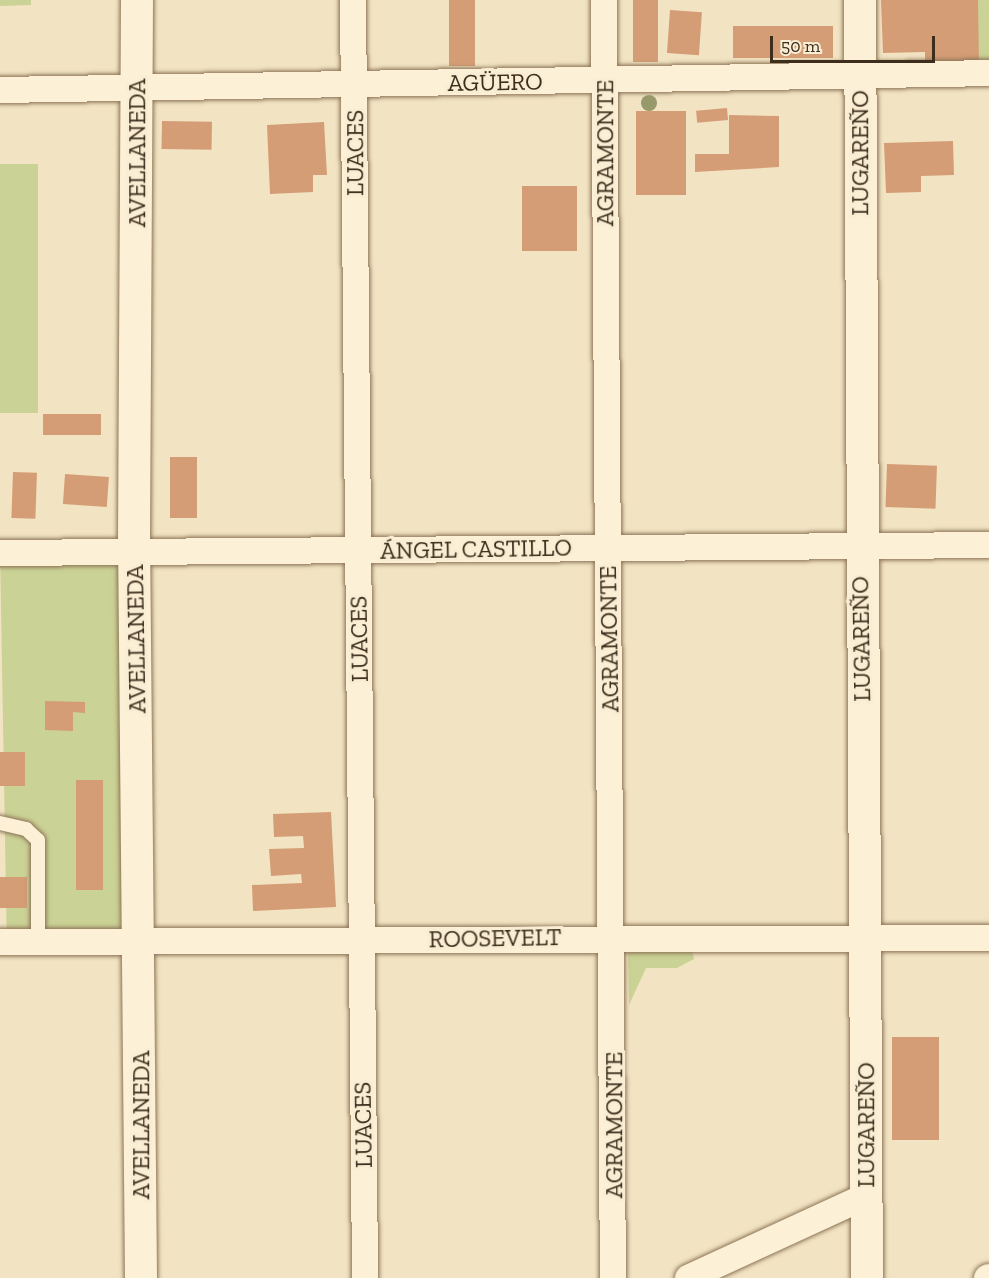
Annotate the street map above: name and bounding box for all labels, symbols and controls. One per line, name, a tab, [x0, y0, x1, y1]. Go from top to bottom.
scale bar	[773, 24, 938, 62]
text: 50 m	[781, 35, 820, 57]
street label: AGÜERO	[447, 67, 543, 97]
street label: AVELLANEDA	[123, 79, 151, 227]
street label: AGRAMONTE	[591, 80, 619, 226]
street label: LUGAREÑO	[846, 90, 874, 216]
street label: LUACES	[341, 110, 369, 196]
street label: ÁNGEL CASTILLO	[380, 533, 572, 565]
street label: AVELLANEDA	[120, 564, 152, 714]
street label: AGRAMONTE	[593, 565, 625, 713]
street label: LUGAREÑO	[846, 576, 876, 702]
street label: LUACES	[344, 596, 374, 682]
street label: ROOSEVELT	[428, 922, 562, 954]
street label: AVELLANEDA	[127, 1051, 155, 1199]
street label: AGRAMONTE	[600, 1052, 628, 1198]
street label: LUGAREÑO	[852, 1062, 880, 1188]
street label: LUACES	[348, 1082, 378, 1168]

